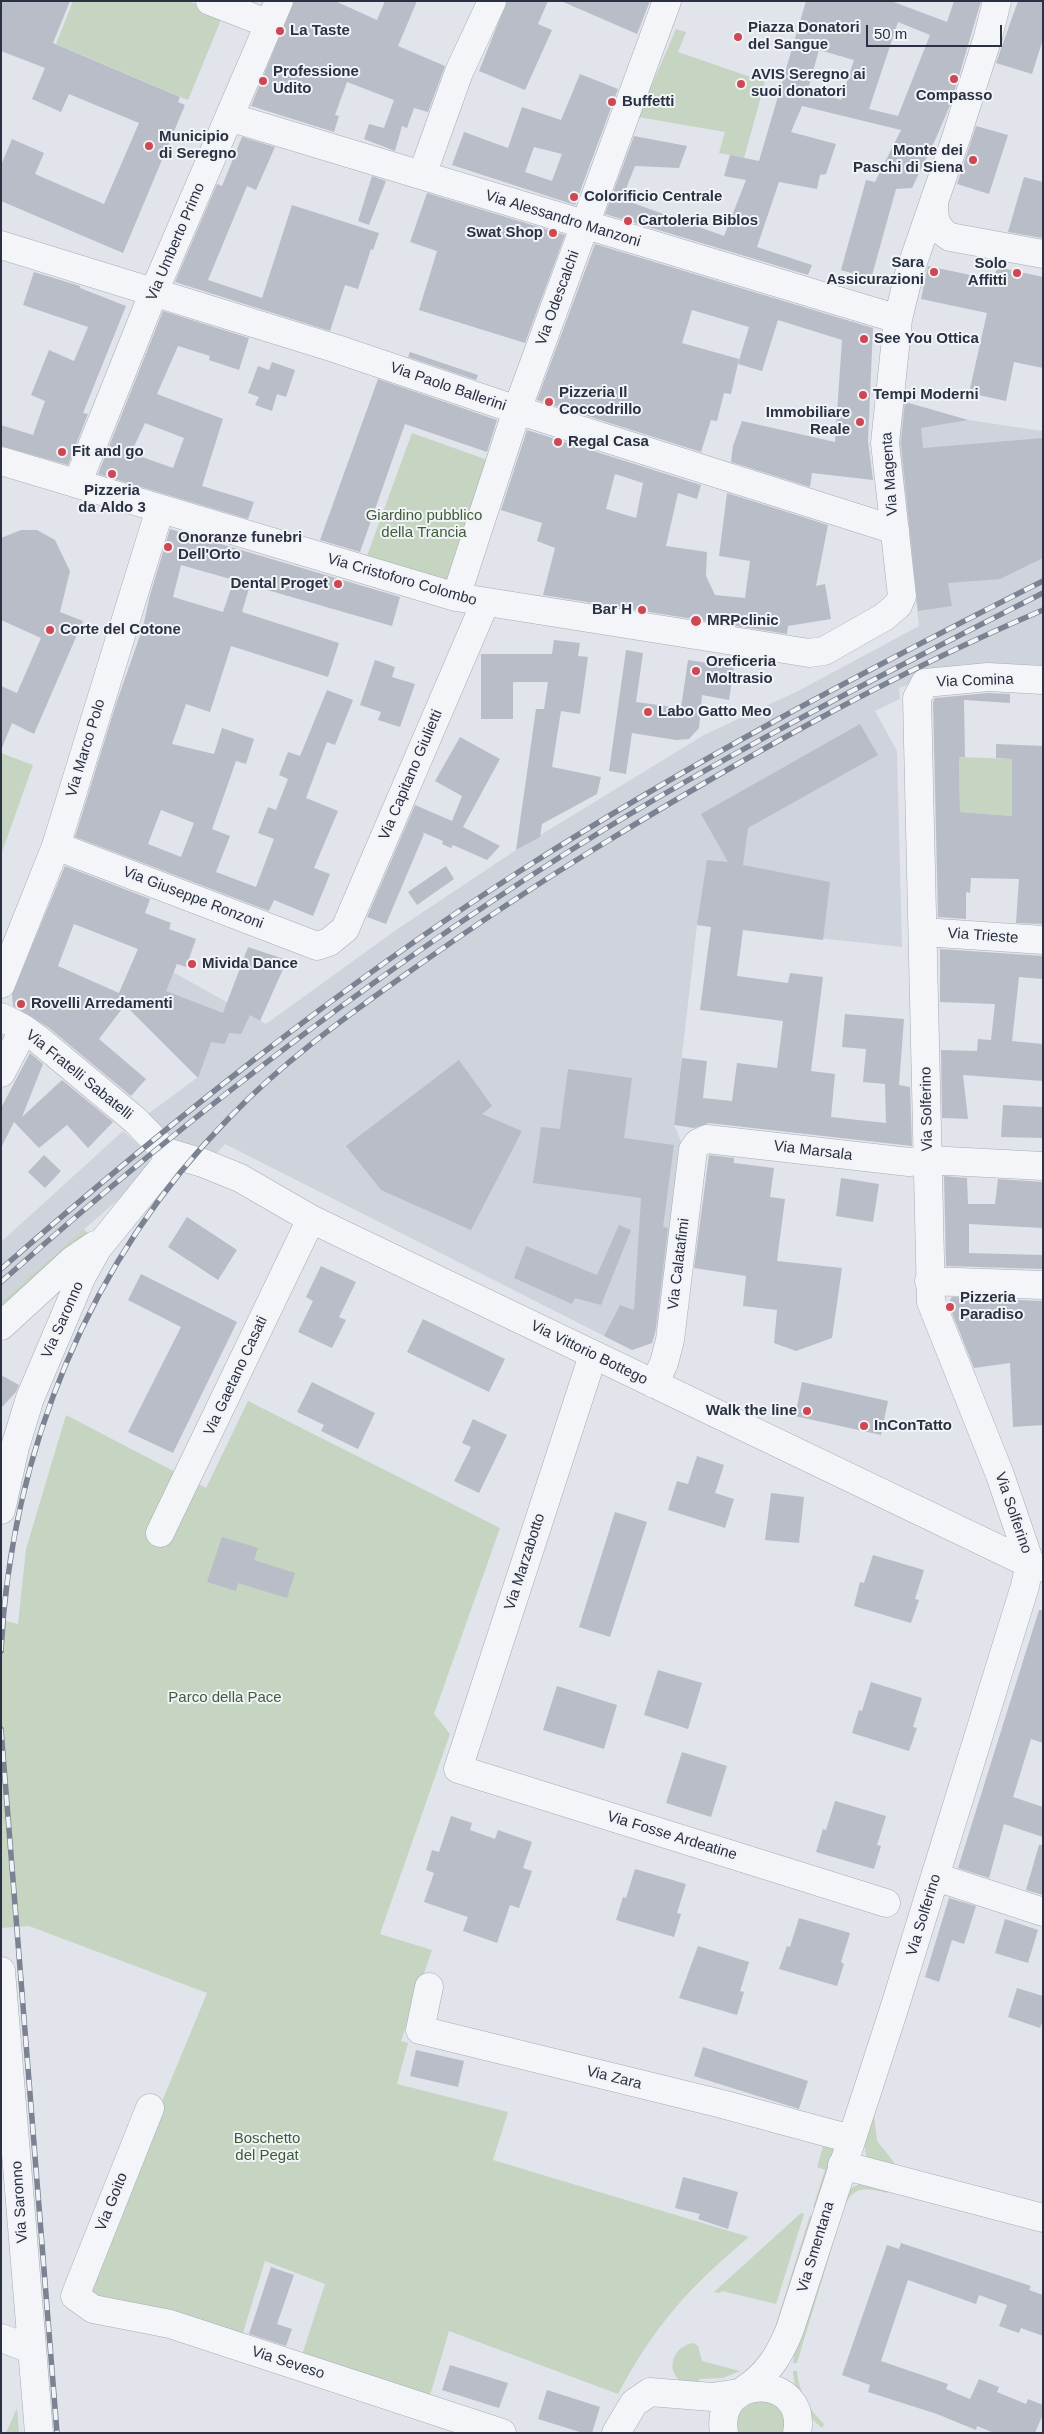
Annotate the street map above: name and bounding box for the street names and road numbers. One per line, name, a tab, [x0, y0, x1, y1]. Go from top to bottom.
street label: Via Umberto Primo	[143, 180, 209, 304]
street label: Via Alessandro Manzoni	[483, 187, 643, 251]
street label: Via Odescalchi	[532, 248, 584, 348]
street label: Via Paolo Ballerini	[388, 359, 508, 415]
street label: Via Magenta	[878, 431, 902, 517]
street label: Via Cristoforo Colombo	[325, 550, 479, 610]
street label: Via Comina	[936, 671, 1014, 691]
street label: Via Marco Polo	[63, 697, 109, 799]
street label: Via Capitano Giulietti	[375, 707, 447, 843]
street label: Via Giuseppe Ronzoni	[120, 863, 266, 933]
street label: Via Trieste	[947, 925, 1019, 947]
street label: Via Fratelli Sabatelli	[22, 1026, 136, 1124]
street label: Via Solferino	[917, 1066, 937, 1152]
street label: Via Marsala	[773, 1137, 853, 1165]
street label: Via Calatafimi	[664, 1217, 694, 1311]
street label: Via Saronno	[38, 1279, 88, 1361]
street label: Via Gaetano Casati	[200, 1313, 272, 1439]
street label: Via Vittorio Bottego	[528, 1317, 650, 1389]
street label: Via Solferino	[991, 1470, 1035, 1556]
street label: Via Marzabotto	[501, 1511, 549, 1613]
street label: Via Fosse Ardeatine	[605, 1808, 739, 1864]
street label: Via Solferino	[903, 1872, 945, 1958]
street label: Via Zara	[584, 2062, 644, 2094]
street label: Via Saronno	[8, 2160, 32, 2244]
street label: Via Goito	[92, 2170, 132, 2234]
street label: Via Smentana	[794, 2199, 838, 2295]
street label: Via Seveso	[249, 2343, 327, 2383]

